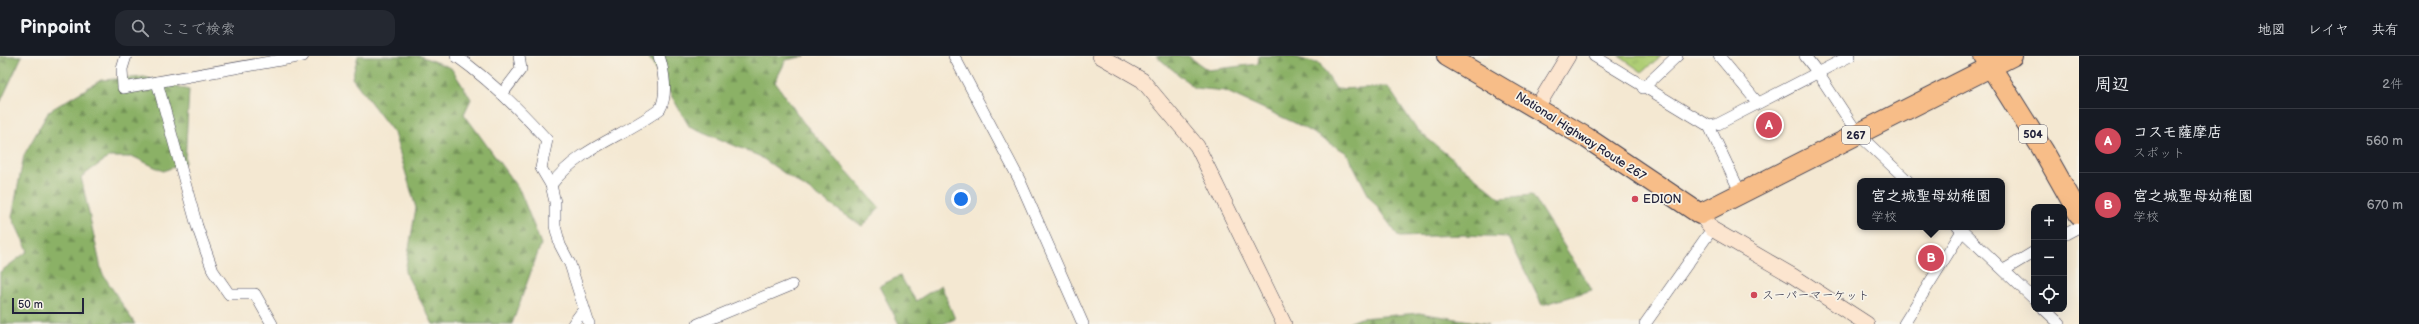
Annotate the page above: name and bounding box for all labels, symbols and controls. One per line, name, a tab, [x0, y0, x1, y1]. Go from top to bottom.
search box	[115, 10, 395, 46]
text: Pinpoint	[20, 16, 91, 39]
icon: search	[129, 17, 151, 39]
text: ここで検索	[161, 20, 236, 39]
text: 地図	[2258, 21, 2286, 38]
text: レイヤ	[2308, 21, 2349, 38]
text: 共有	[2371, 21, 2399, 38]
text: 周辺	[2095, 75, 2129, 95]
text: 2件	[2382, 76, 2403, 92]
street label: National Highway Route 267	[1513, 89, 1649, 184]
pin: A	[1756, 110, 1782, 140]
text: コスモ薩摩店	[2133, 123, 2222, 142]
road number: 504	[2019, 125, 2047, 143]
road number: 267	[1842, 126, 1870, 144]
text: A	[2104, 133, 2112, 149]
text: 560 m	[2366, 133, 2403, 149]
text: スポット	[2133, 145, 2185, 161]
popup	[1857, 178, 2005, 230]
text: 宮之城聖母幼稚園	[1871, 187, 1991, 206]
text: 宮之城聖母幼稚園	[2133, 187, 2253, 206]
your location	[951, 189, 971, 209]
place label: EDION	[1643, 192, 1682, 207]
marker: EDION	[1630, 194, 1640, 204]
text: B	[2103, 197, 2113, 213]
text: 670 m	[2367, 197, 2403, 213]
map controls	[2031, 204, 2067, 312]
button: +	[2031, 204, 2067, 240]
text: 学校	[1871, 209, 1897, 225]
text: 学校	[2133, 209, 2159, 225]
button: −	[2031, 240, 2067, 276]
pin: B	[1918, 243, 1944, 273]
button: locate	[2031, 276, 2067, 312]
place label: スーパーマーケット	[1762, 288, 1870, 303]
marker: スーパーマーケット	[1749, 290, 1759, 300]
scale bar	[12, 296, 84, 315]
text: 50 m	[18, 298, 43, 311]

